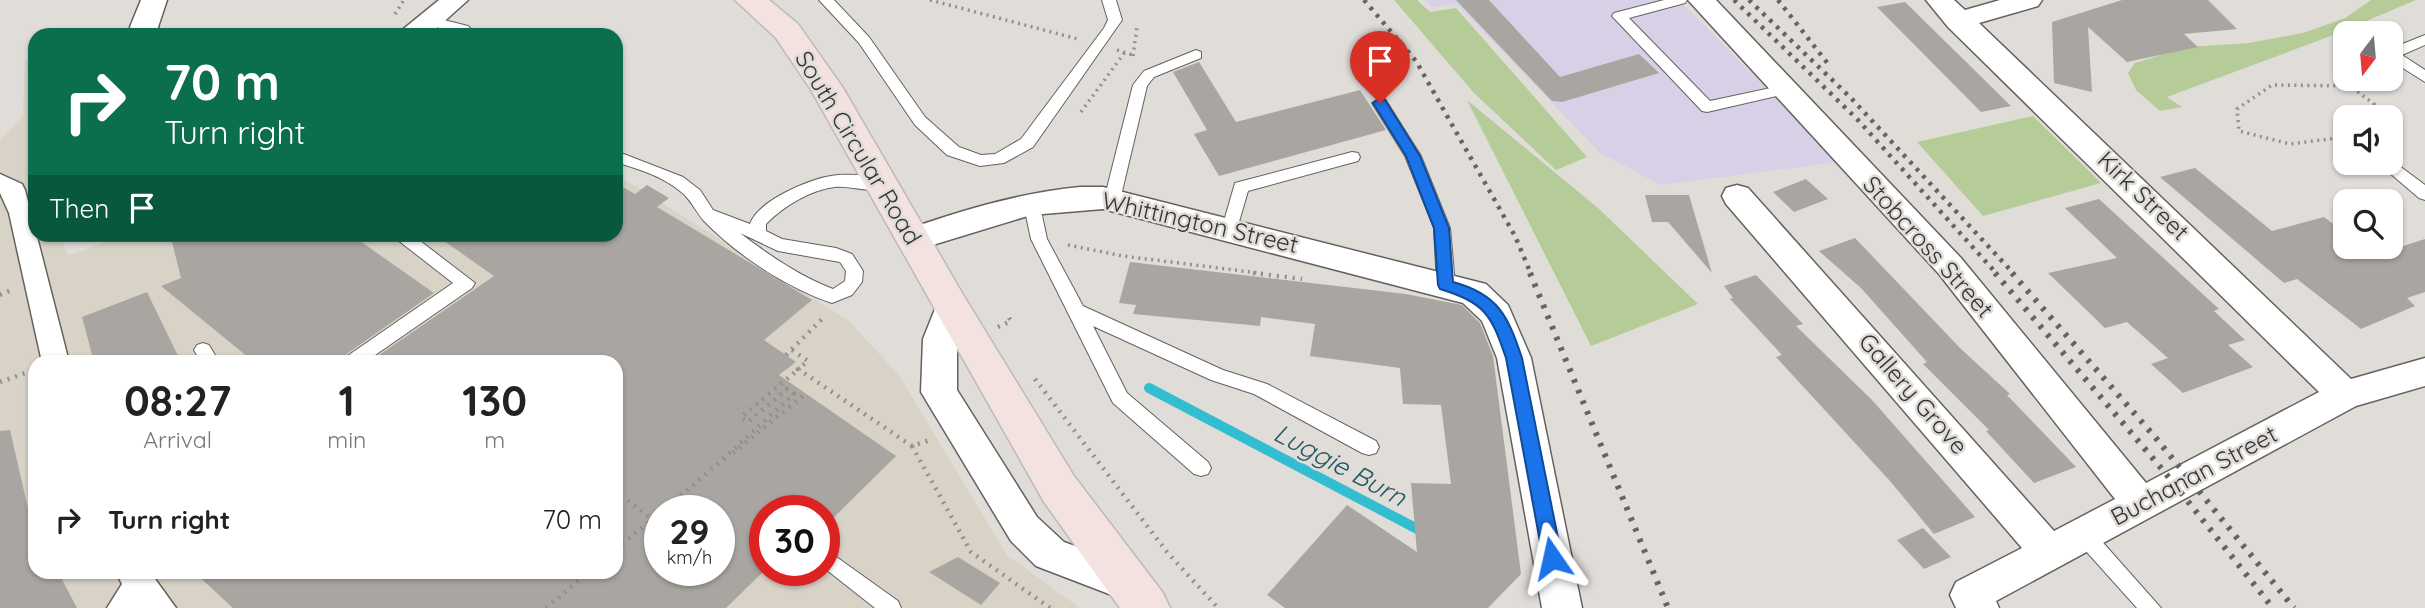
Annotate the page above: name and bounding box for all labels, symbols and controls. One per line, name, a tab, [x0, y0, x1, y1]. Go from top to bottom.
north arrow	[2333, 21, 2403, 91]
map controls	[2333, 21, 2403, 259]
pin	[1350, 31, 1410, 103]
icon: arrive	[1361, 42, 1399, 80]
street label: South Circular Road	[789, 45, 929, 250]
text: 70 m	[164, 51, 280, 112]
icon: right	[49, 56, 140, 147]
button: sound	[2333, 105, 2403, 175]
text: Turn right	[164, 112, 305, 152]
street label: Kirk Street	[2092, 144, 2196, 246]
street label: Stobcross Street	[1857, 169, 2000, 324]
street label: Whittington Street	[1099, 185, 1301, 259]
icon: arrive	[123, 189, 161, 227]
button: search	[2333, 189, 2403, 259]
text: Then	[49, 192, 109, 225]
street label: Gallery Grove	[1853, 326, 1975, 460]
text: 08:27	[124, 374, 231, 427]
text: 1	[339, 374, 355, 427]
text: 130	[462, 374, 527, 427]
water label: Luggie Burn	[1269, 416, 1413, 514]
street label: Buchanan Street	[2105, 419, 2282, 532]
text: Arrival	[143, 425, 212, 454]
text: min	[327, 425, 366, 454]
text: m	[484, 425, 505, 454]
speed limit sign: 30	[749, 495, 840, 586]
icon: right	[49, 501, 87, 539]
text: Turn right	[108, 503, 230, 536]
text: 70 m	[542, 503, 602, 536]
text: 29	[670, 509, 709, 553]
position arrow	[1515, 521, 1589, 595]
text: km/h	[667, 546, 712, 569]

